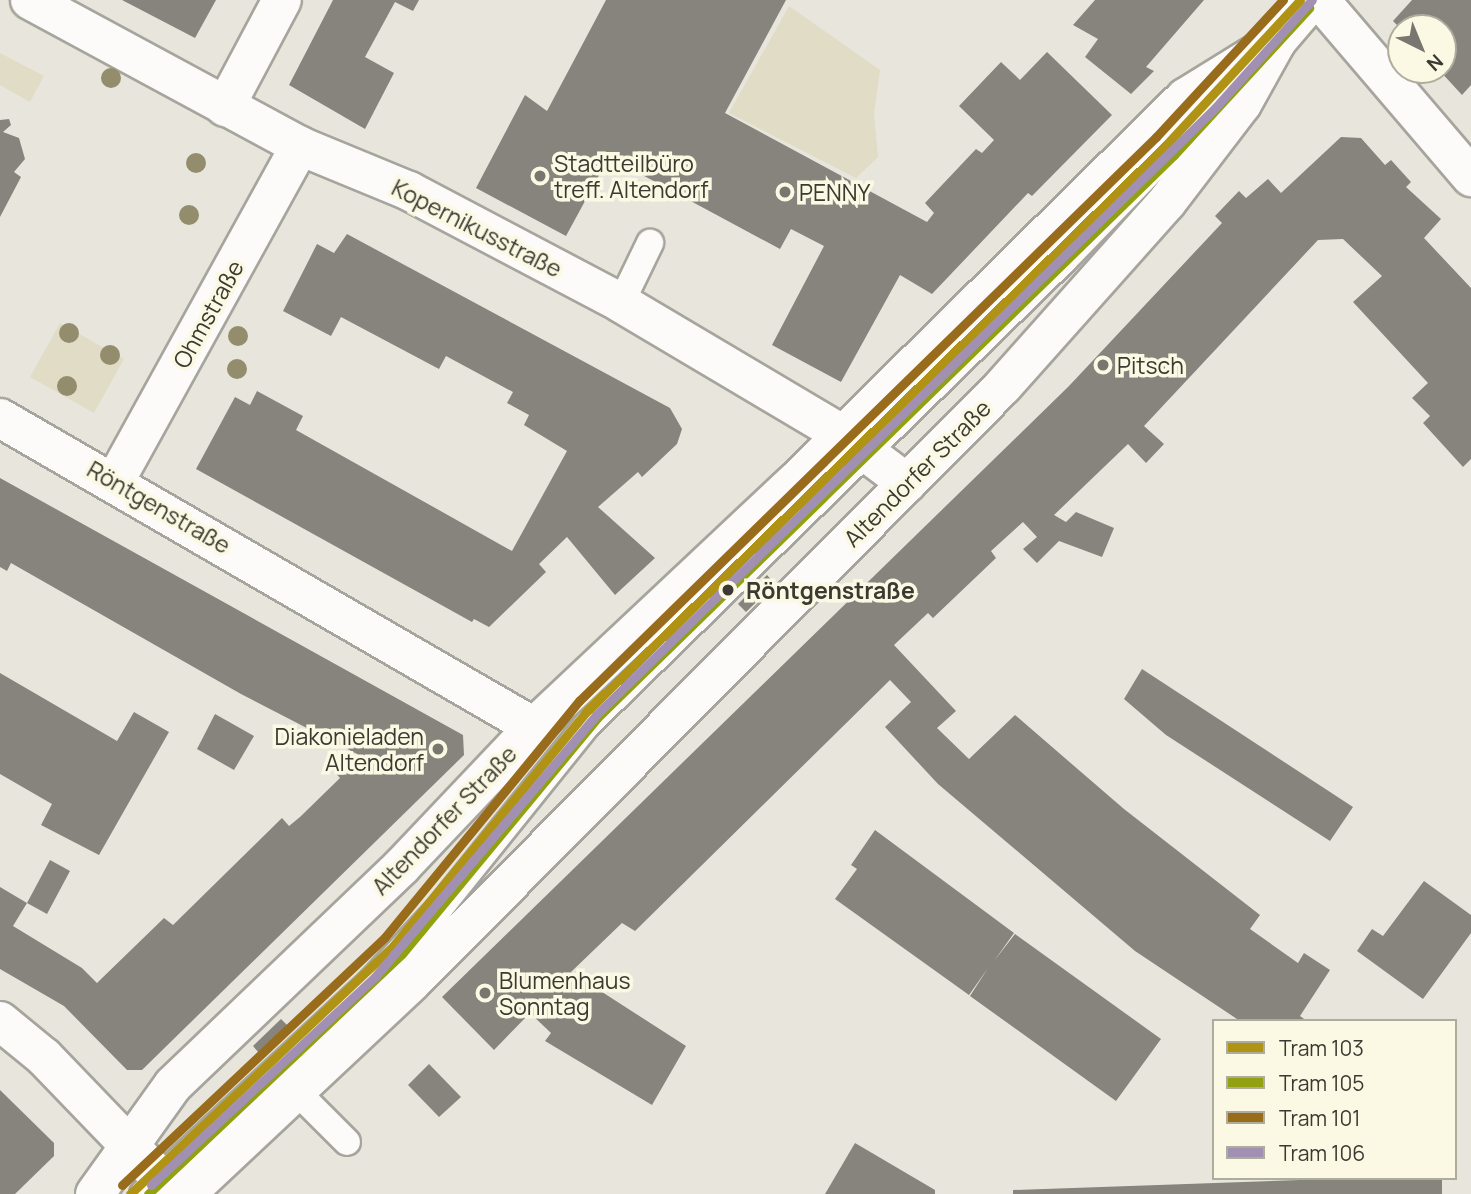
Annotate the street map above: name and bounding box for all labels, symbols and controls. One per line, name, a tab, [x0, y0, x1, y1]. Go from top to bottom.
north arrow	[1387, 14, 1457, 84]
text: N	[1421, 49, 1449, 77]
place label: Stadtteilbüro treff. Altendorf	[554, 149, 708, 203]
marker: Stadtteilbüro treff. Altendorf	[532, 168, 548, 184]
street label: Kopernikusstraße	[387, 173, 567, 283]
place label: PENNY	[799, 178, 870, 206]
marker: PENNY	[777, 184, 793, 200]
street label: Ohmstraße	[167, 255, 249, 373]
place label: Pitsch	[1117, 351, 1184, 379]
marker: Pitsch	[1095, 357, 1111, 373]
street label: Altendorfer Straße	[838, 394, 996, 552]
street label: Röntgenstraße	[83, 455, 235, 559]
place label: Röntgenstraße	[746, 576, 915, 604]
marker: Röntgenstraße	[717, 579, 739, 601]
place label: Diakonieladen Altendorf	[275, 722, 424, 776]
street label: Altendorfer Straße	[366, 740, 522, 900]
marker: Diakonieladen Altendorf	[430, 741, 446, 757]
place label: Blumenhaus Sonntag	[499, 966, 630, 1020]
marker: Blumenhaus Sonntag	[477, 985, 493, 1001]
legend	[1212, 1019, 1457, 1180]
text: Tram 103	[1279, 1034, 1364, 1062]
text: Tram 105	[1279, 1069, 1364, 1097]
text: Tram 101	[1279, 1104, 1361, 1132]
text: Tram 106	[1279, 1139, 1365, 1167]

